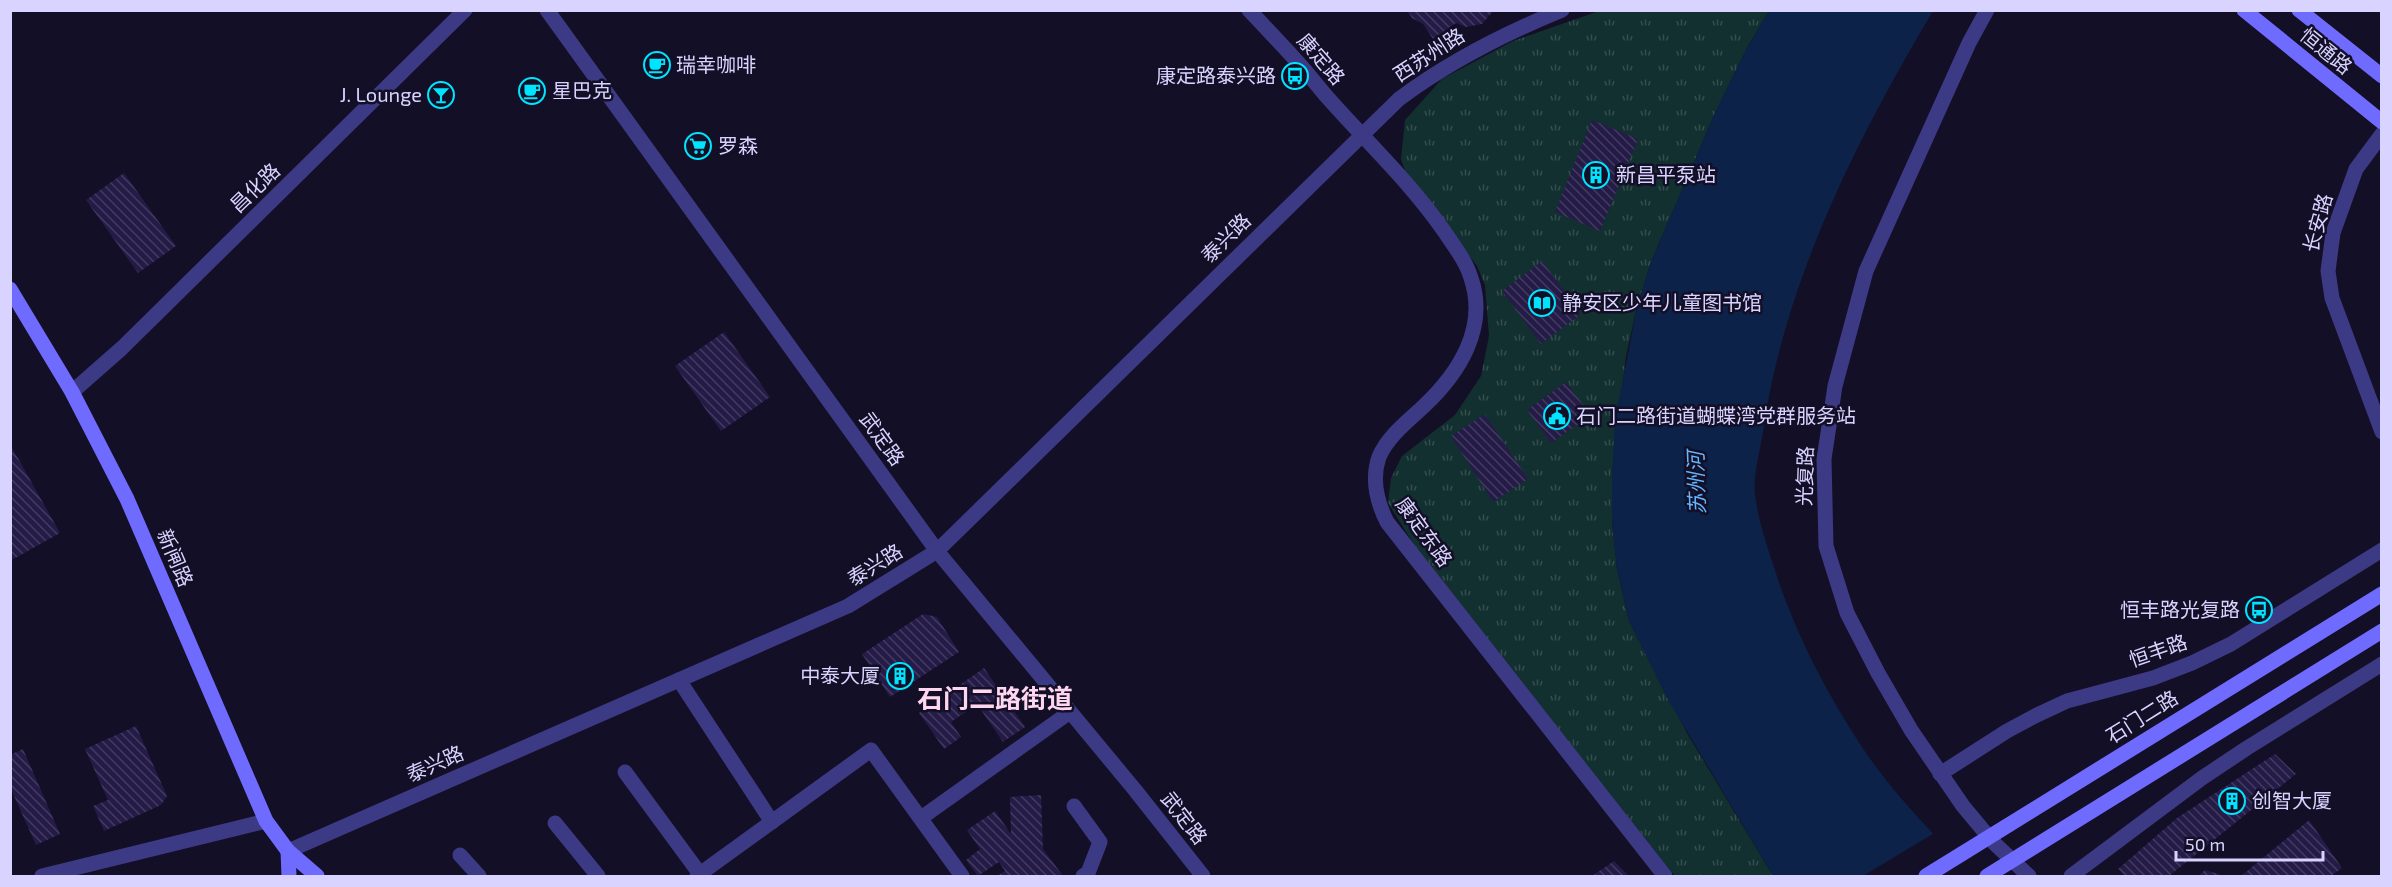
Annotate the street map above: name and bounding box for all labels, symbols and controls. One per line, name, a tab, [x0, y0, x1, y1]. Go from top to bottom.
street label: 西苏州路	[1388, 22, 1469, 86]
street label: 恒通路	[2296, 22, 2357, 78]
street label: 康定路	[1293, 28, 1350, 89]
cafe icon: 瑞幸咖啡	[642, 50, 672, 80]
place label: 瑞幸咖啡	[676, 52, 756, 76]
bus stop icon: 康定路泰兴路	[1280, 61, 1310, 91]
place label: 康定路泰兴路	[1156, 63, 1276, 87]
cafe icon: 星巴克	[517, 76, 547, 106]
place label: 星巴克	[552, 78, 612, 102]
bar icon: J. Lounge	[426, 80, 456, 110]
place label: J. Lounge	[340, 82, 422, 106]
supermarket icon: 罗森	[683, 131, 713, 161]
place label: 罗森	[718, 133, 758, 157]
street label: 昌化路	[224, 158, 284, 217]
building icon: 新昌平泵站	[1581, 160, 1611, 190]
place label: 新昌平泵站	[1616, 162, 1716, 186]
street label: 长安路	[2298, 191, 2336, 255]
street label: 泰兴路	[1196, 208, 1255, 267]
library icon: 静安区少年儿童图书馆	[1527, 288, 1557, 318]
place label: 静安区少年儿童图书馆	[1562, 290, 1762, 314]
public building icon: 石门二路街道蝴蝶湾党群服务站	[1542, 401, 1572, 431]
place label: 石门二路街道蝴蝶湾党群服务站	[1576, 403, 1856, 427]
street label: 武定路	[855, 407, 910, 470]
street label: 光复路	[1791, 446, 1817, 506]
water label: 苏州河	[1682, 447, 1709, 515]
street label: 康定东路	[1392, 492, 1458, 571]
street label: 新闸路	[153, 525, 199, 590]
street label: 泰兴路	[843, 538, 906, 590]
bus stop icon: 恒丰路光复路	[2244, 595, 2274, 625]
place label: 恒丰路光复路	[2120, 597, 2240, 621]
street label: 恒丰路	[2125, 629, 2190, 671]
building icon: 中泰大厦	[885, 661, 915, 691]
place label: 中泰大厦	[800, 663, 880, 687]
district label: 石门二路街道	[917, 682, 1073, 713]
street label: 石门二路	[2101, 685, 2182, 748]
street label: 泰兴路	[402, 740, 467, 786]
street label: 武定路	[1157, 786, 1213, 848]
building icon: 创智大厦	[2217, 786, 2247, 816]
place label: 创智大厦	[2252, 788, 2332, 812]
scale bar	[2176, 824, 2323, 862]
text: 50 m	[2185, 833, 2225, 855]

